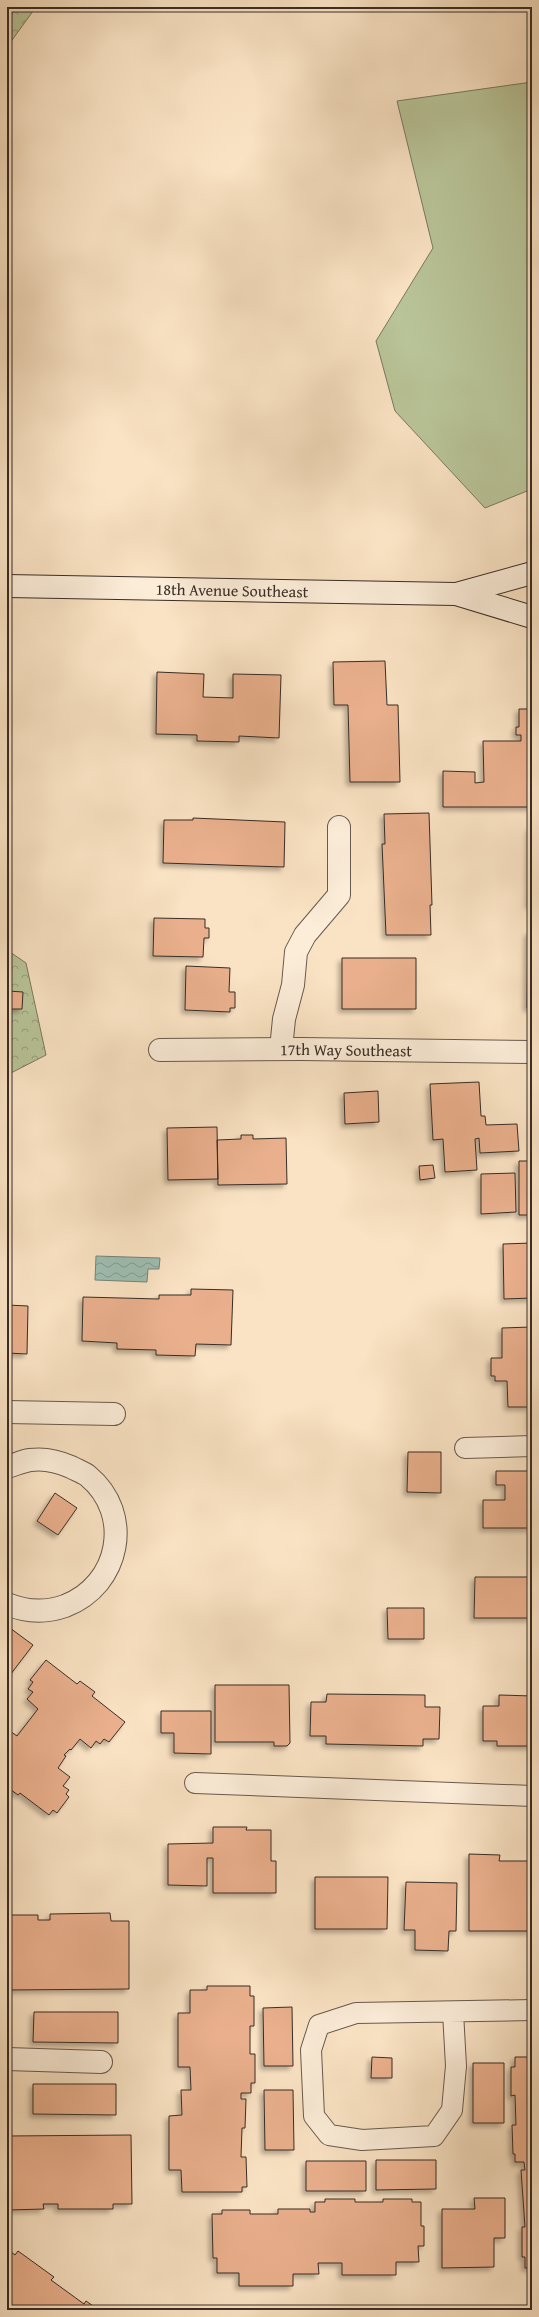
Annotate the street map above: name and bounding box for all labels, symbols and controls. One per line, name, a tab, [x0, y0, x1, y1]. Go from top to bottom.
street label: 18th Avenue Southeast	[155, 577, 309, 603]
street label: 17th Way Southeast	[280, 1037, 412, 1062]

